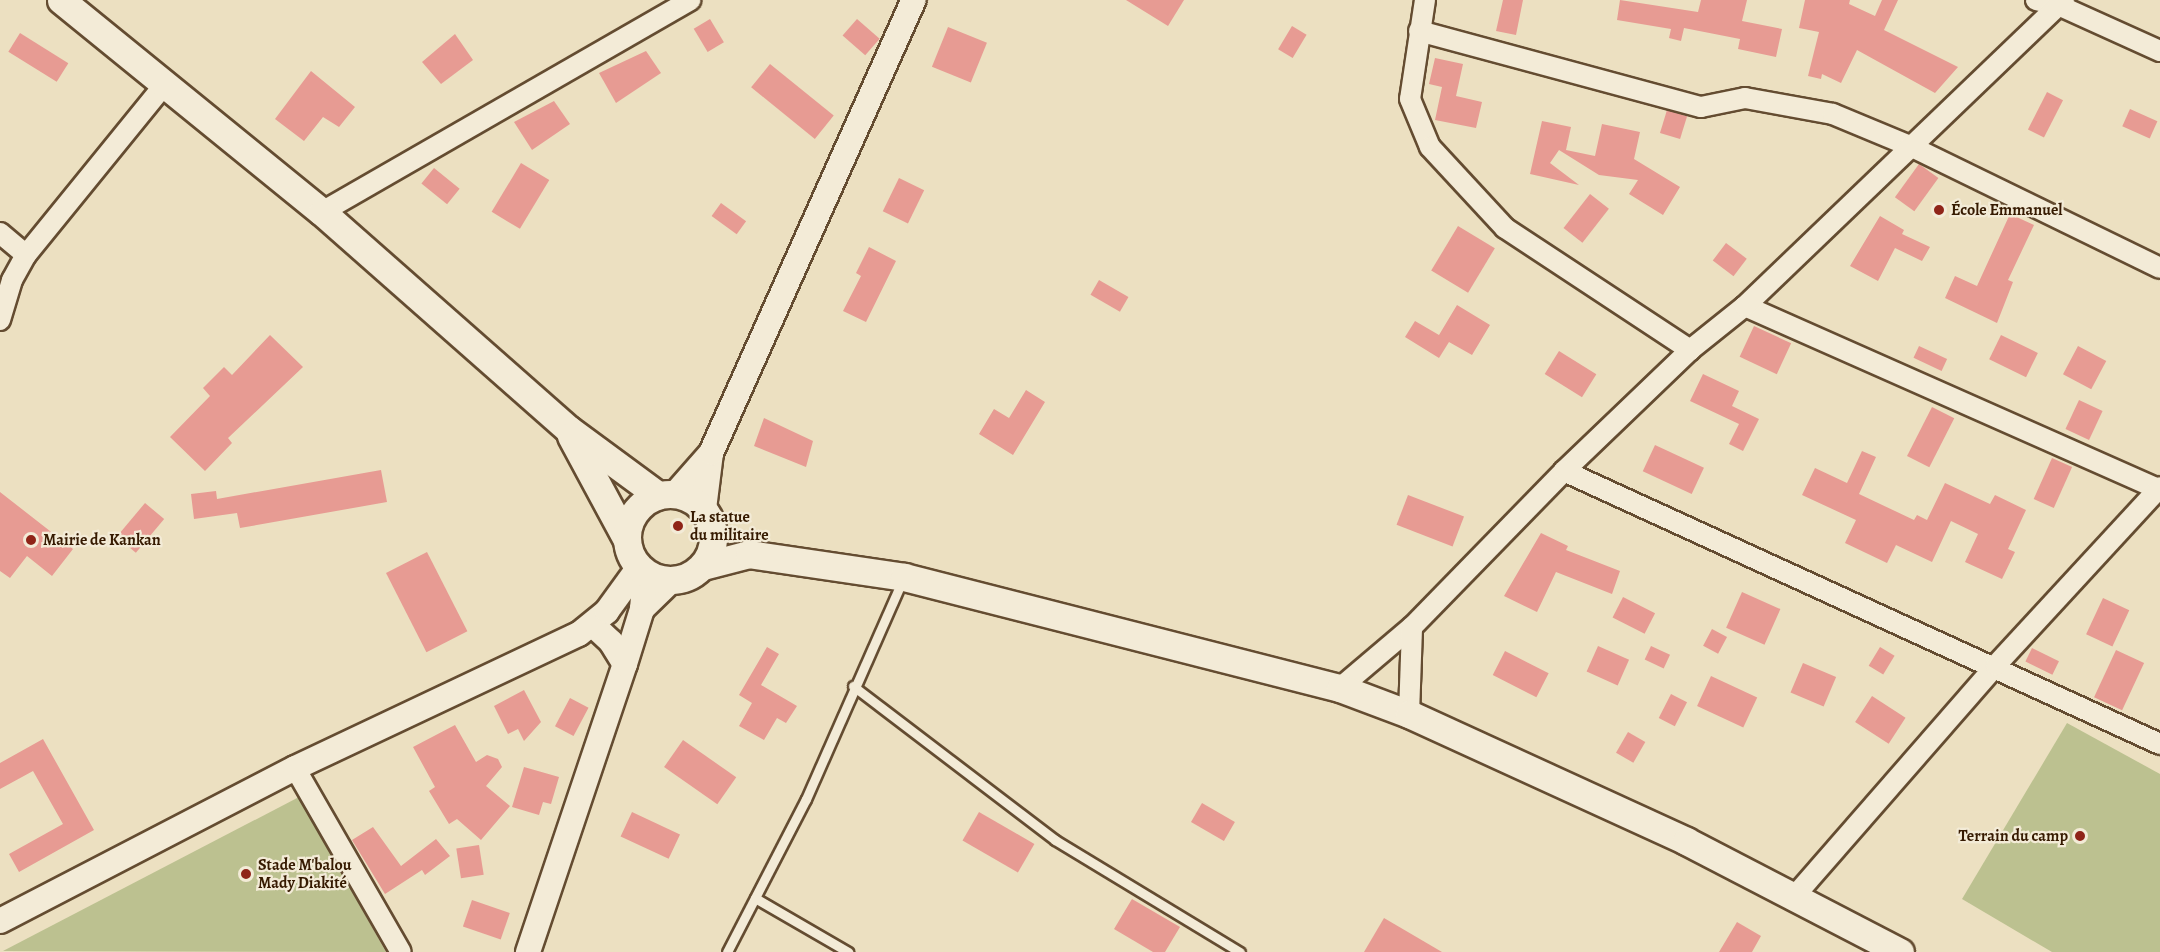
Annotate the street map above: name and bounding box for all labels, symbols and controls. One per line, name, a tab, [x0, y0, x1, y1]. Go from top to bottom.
place label: École Emmanuel	[1951, 200, 2063, 220]
marker: École Emmanuel	[1932, 203, 1946, 217]
place label: La statue du militaire	[690, 507, 769, 545]
marker: La statue du militaire	[671, 519, 685, 533]
place label: Mairie de Kankan	[43, 530, 161, 550]
marker: Mairie de Kankan	[24, 533, 38, 547]
place label: Terrain du camp	[1959, 826, 2068, 846]
marker: Terrain du camp	[2073, 829, 2087, 843]
place label: Stade M'balou Mady Diakité	[258, 855, 351, 893]
marker: Stade M'balou Mady Diakité	[239, 867, 253, 881]

